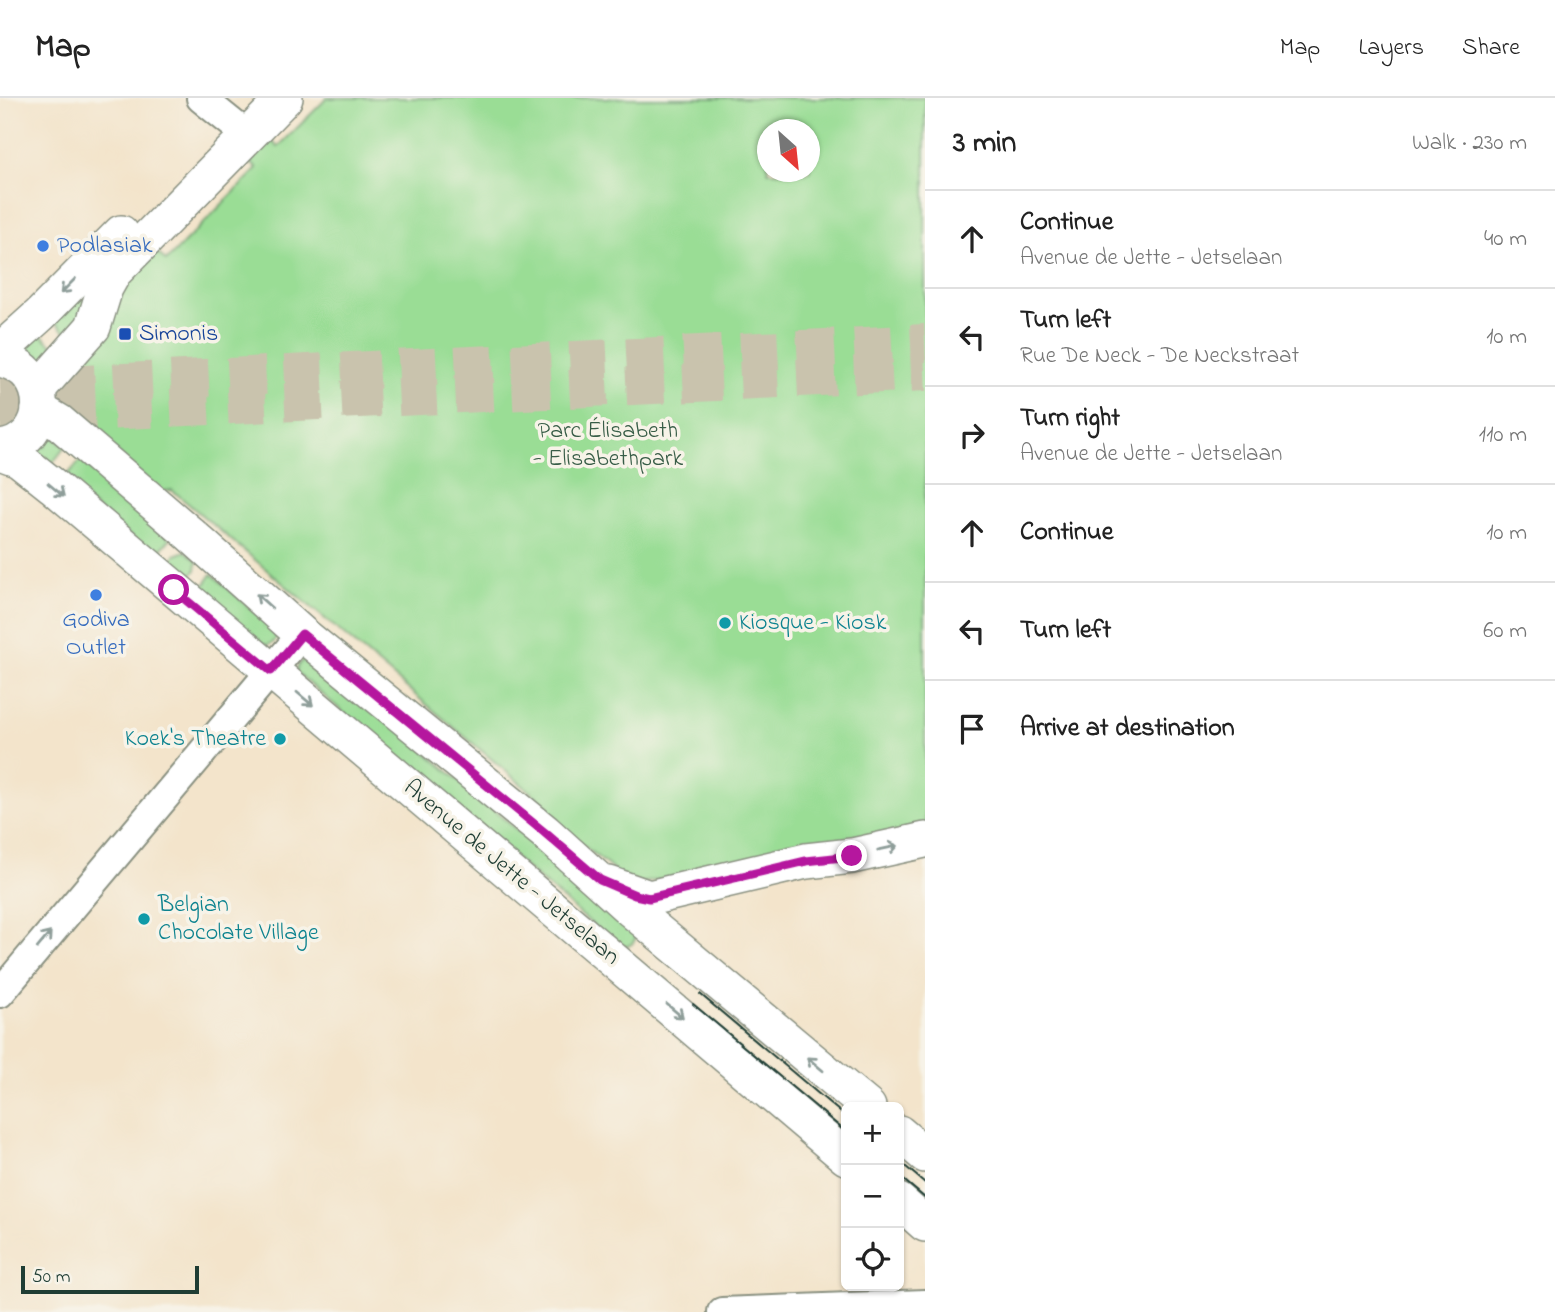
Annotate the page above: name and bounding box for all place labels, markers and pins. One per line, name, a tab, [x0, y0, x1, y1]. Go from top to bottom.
place label: Podlasiak	[57, 229, 153, 264]
marker: Podlasiak	[35, 238, 51, 254]
place label: Simonis	[139, 317, 218, 352]
marker: Simonis	[117, 326, 133, 342]
marker: Godiva Outlet	[88, 587, 104, 603]
place label: Godiva Outlet	[62, 603, 130, 666]
place label: Kiosque - Kiosk	[739, 606, 887, 641]
marker: Kiosque - Kiosk	[717, 615, 733, 631]
place label: Koek's Theatre	[125, 722, 266, 757]
marker: Koek's Theatre	[272, 731, 288, 747]
place label: Belgian Chocolate Village	[157, 888, 319, 951]
marker: Belgian Chocolate Village	[136, 911, 152, 927]

